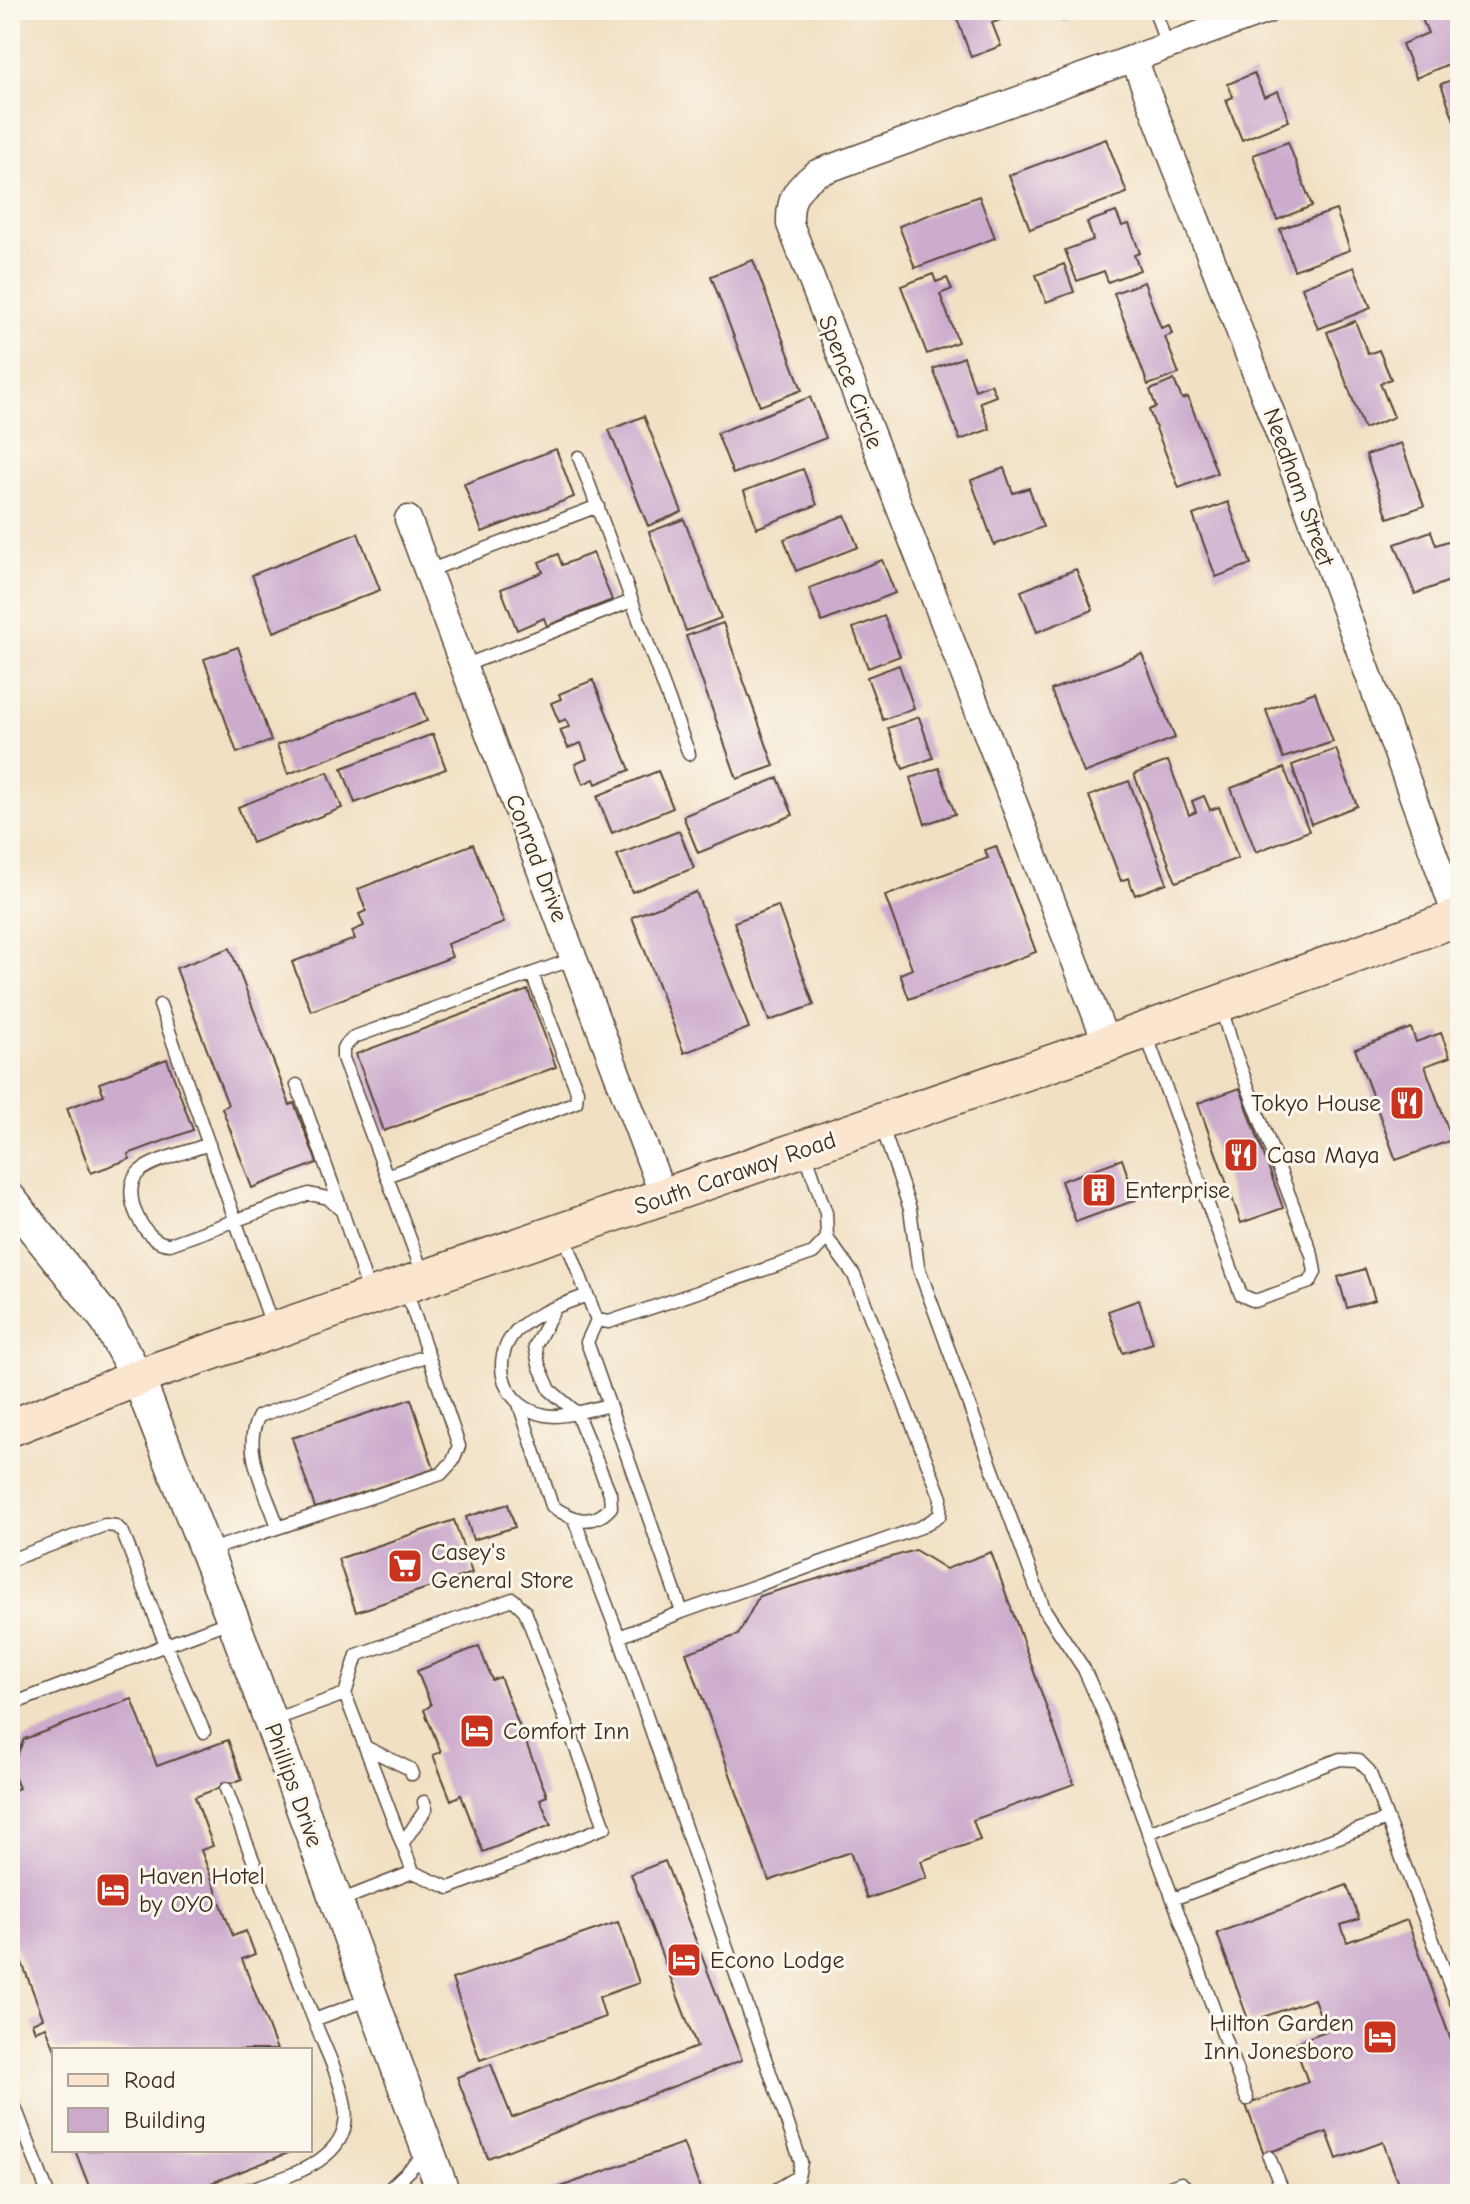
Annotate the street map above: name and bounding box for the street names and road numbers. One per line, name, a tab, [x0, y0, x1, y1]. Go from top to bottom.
street label: Spence Circle	[813, 311, 889, 453]
street label: Needham Street	[1257, 404, 1341, 571]
street label: Conrad Drive	[500, 790, 574, 926]
street label: South Caraway Road	[630, 1125, 840, 1221]
street label: Phillips Drive	[259, 1719, 329, 1851]

